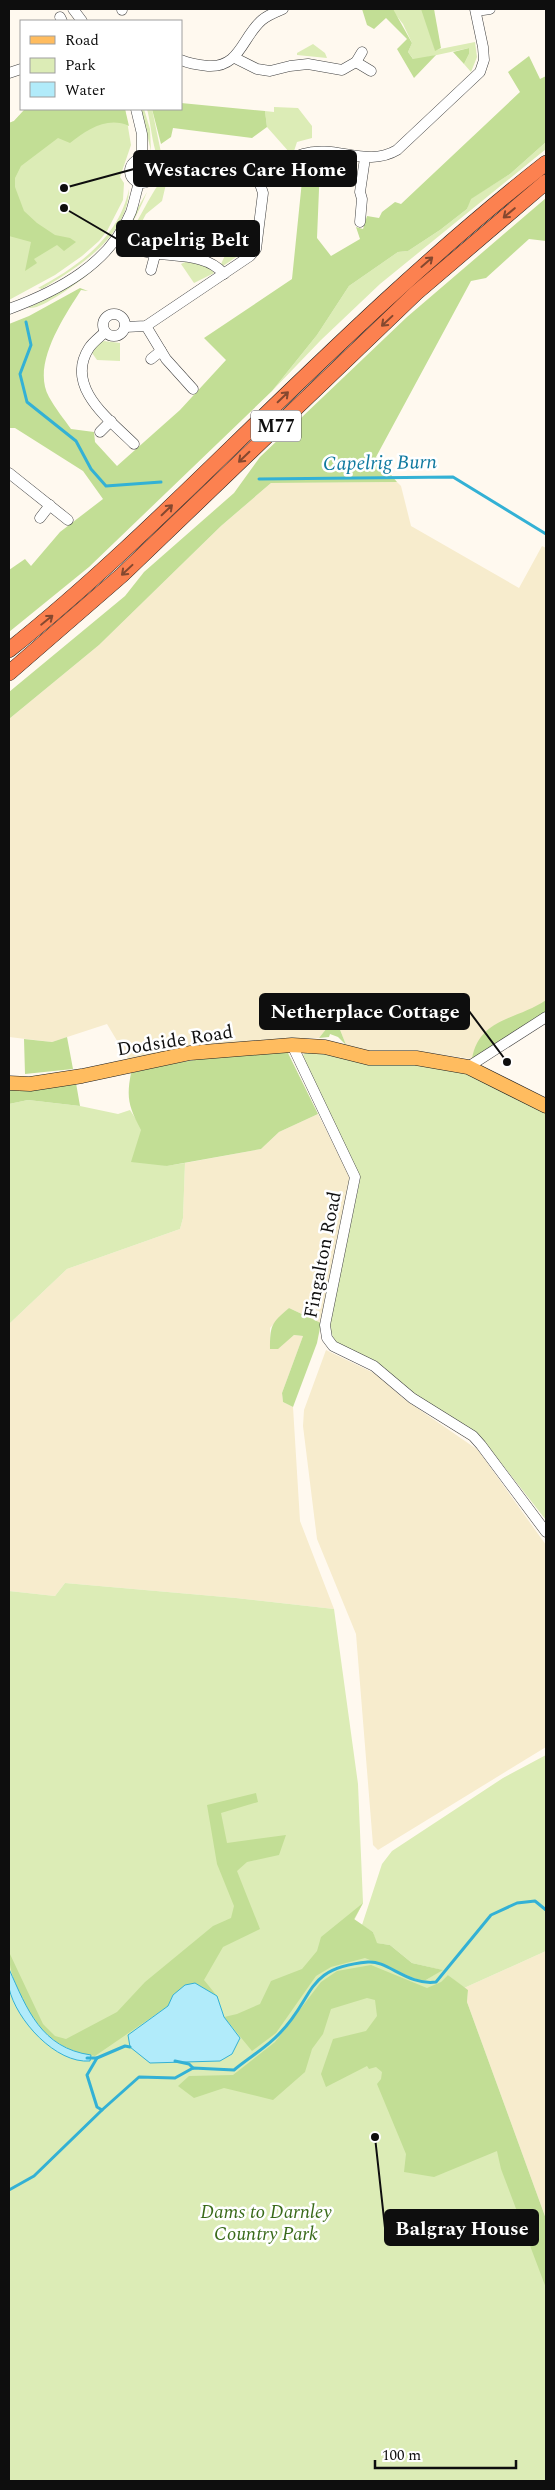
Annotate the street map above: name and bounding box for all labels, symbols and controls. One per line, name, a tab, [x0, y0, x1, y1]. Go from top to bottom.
legend	[20, 20, 182, 110]
text: Road	[65, 29, 99, 52]
text: Park	[65, 54, 96, 77]
text: Water	[65, 79, 105, 102]
callout: Westacres Care Home	[134, 151, 356, 186]
text: Westacres Care Home	[144, 155, 346, 185]
one-way arrow	[502, 207, 515, 219]
callout: Capelrig Belt	[117, 221, 259, 256]
text: Capelrig Belt	[127, 225, 250, 255]
one-way arrow	[421, 256, 434, 268]
one-way arrow	[381, 315, 393, 327]
one-way arrow	[277, 391, 290, 403]
road number: M77	[251, 411, 301, 442]
water label: Capelrig Burn	[323, 447, 438, 479]
one-way arrow	[238, 451, 250, 463]
one-way arrow	[160, 504, 173, 516]
one-way arrow	[121, 564, 133, 576]
one-way arrow	[40, 614, 53, 625]
callout: Netherplace Cottage	[260, 994, 469, 1029]
text: Netherplace Cottage	[270, 997, 460, 1027]
street label: Dodside Road	[115, 1018, 235, 1064]
street label: Fingalton Road	[296, 1189, 350, 1321]
park label: Dams to Darnley Country Park	[200, 2198, 332, 2249]
callout: Balgray House	[385, 2210, 538, 2245]
text: Balgray House	[395, 2214, 529, 2244]
scale bar	[375, 2438, 516, 2470]
text: 100 m	[382, 2444, 421, 2467]

